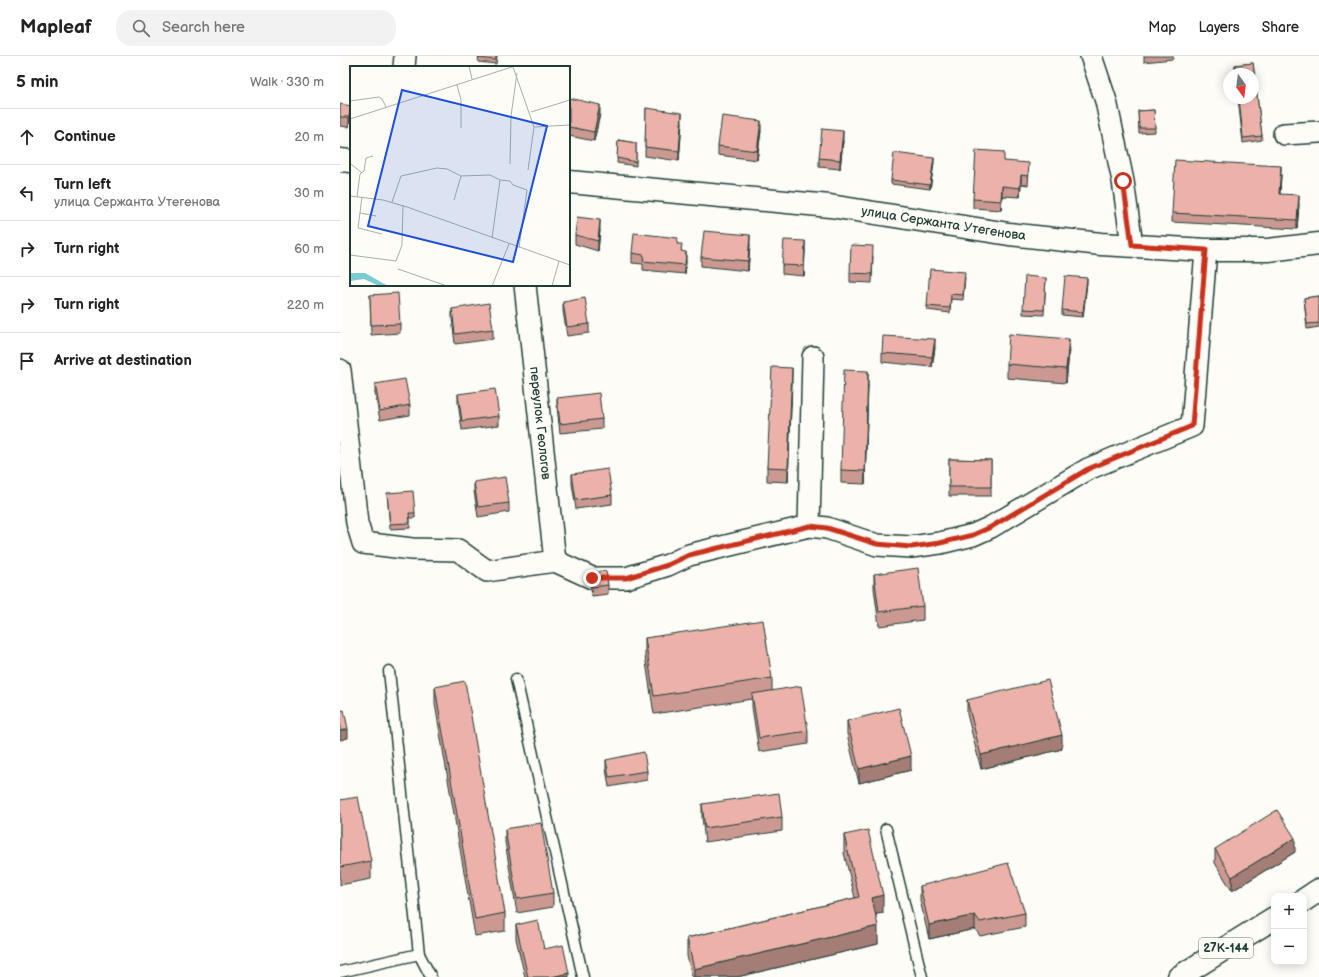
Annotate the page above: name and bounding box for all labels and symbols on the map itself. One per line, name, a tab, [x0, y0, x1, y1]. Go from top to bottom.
inset map	[350, 66, 570, 286]
north arrow	[1223, 68, 1259, 104]
route start	[1114, 172, 1132, 190]
street label: улица Сержанта Утегенова	[860, 203, 1027, 244]
street label: переулок Геологов	[526, 366, 554, 481]
route end	[583, 569, 601, 587]
road number: 27К-144	[1199, 938, 1253, 958]

